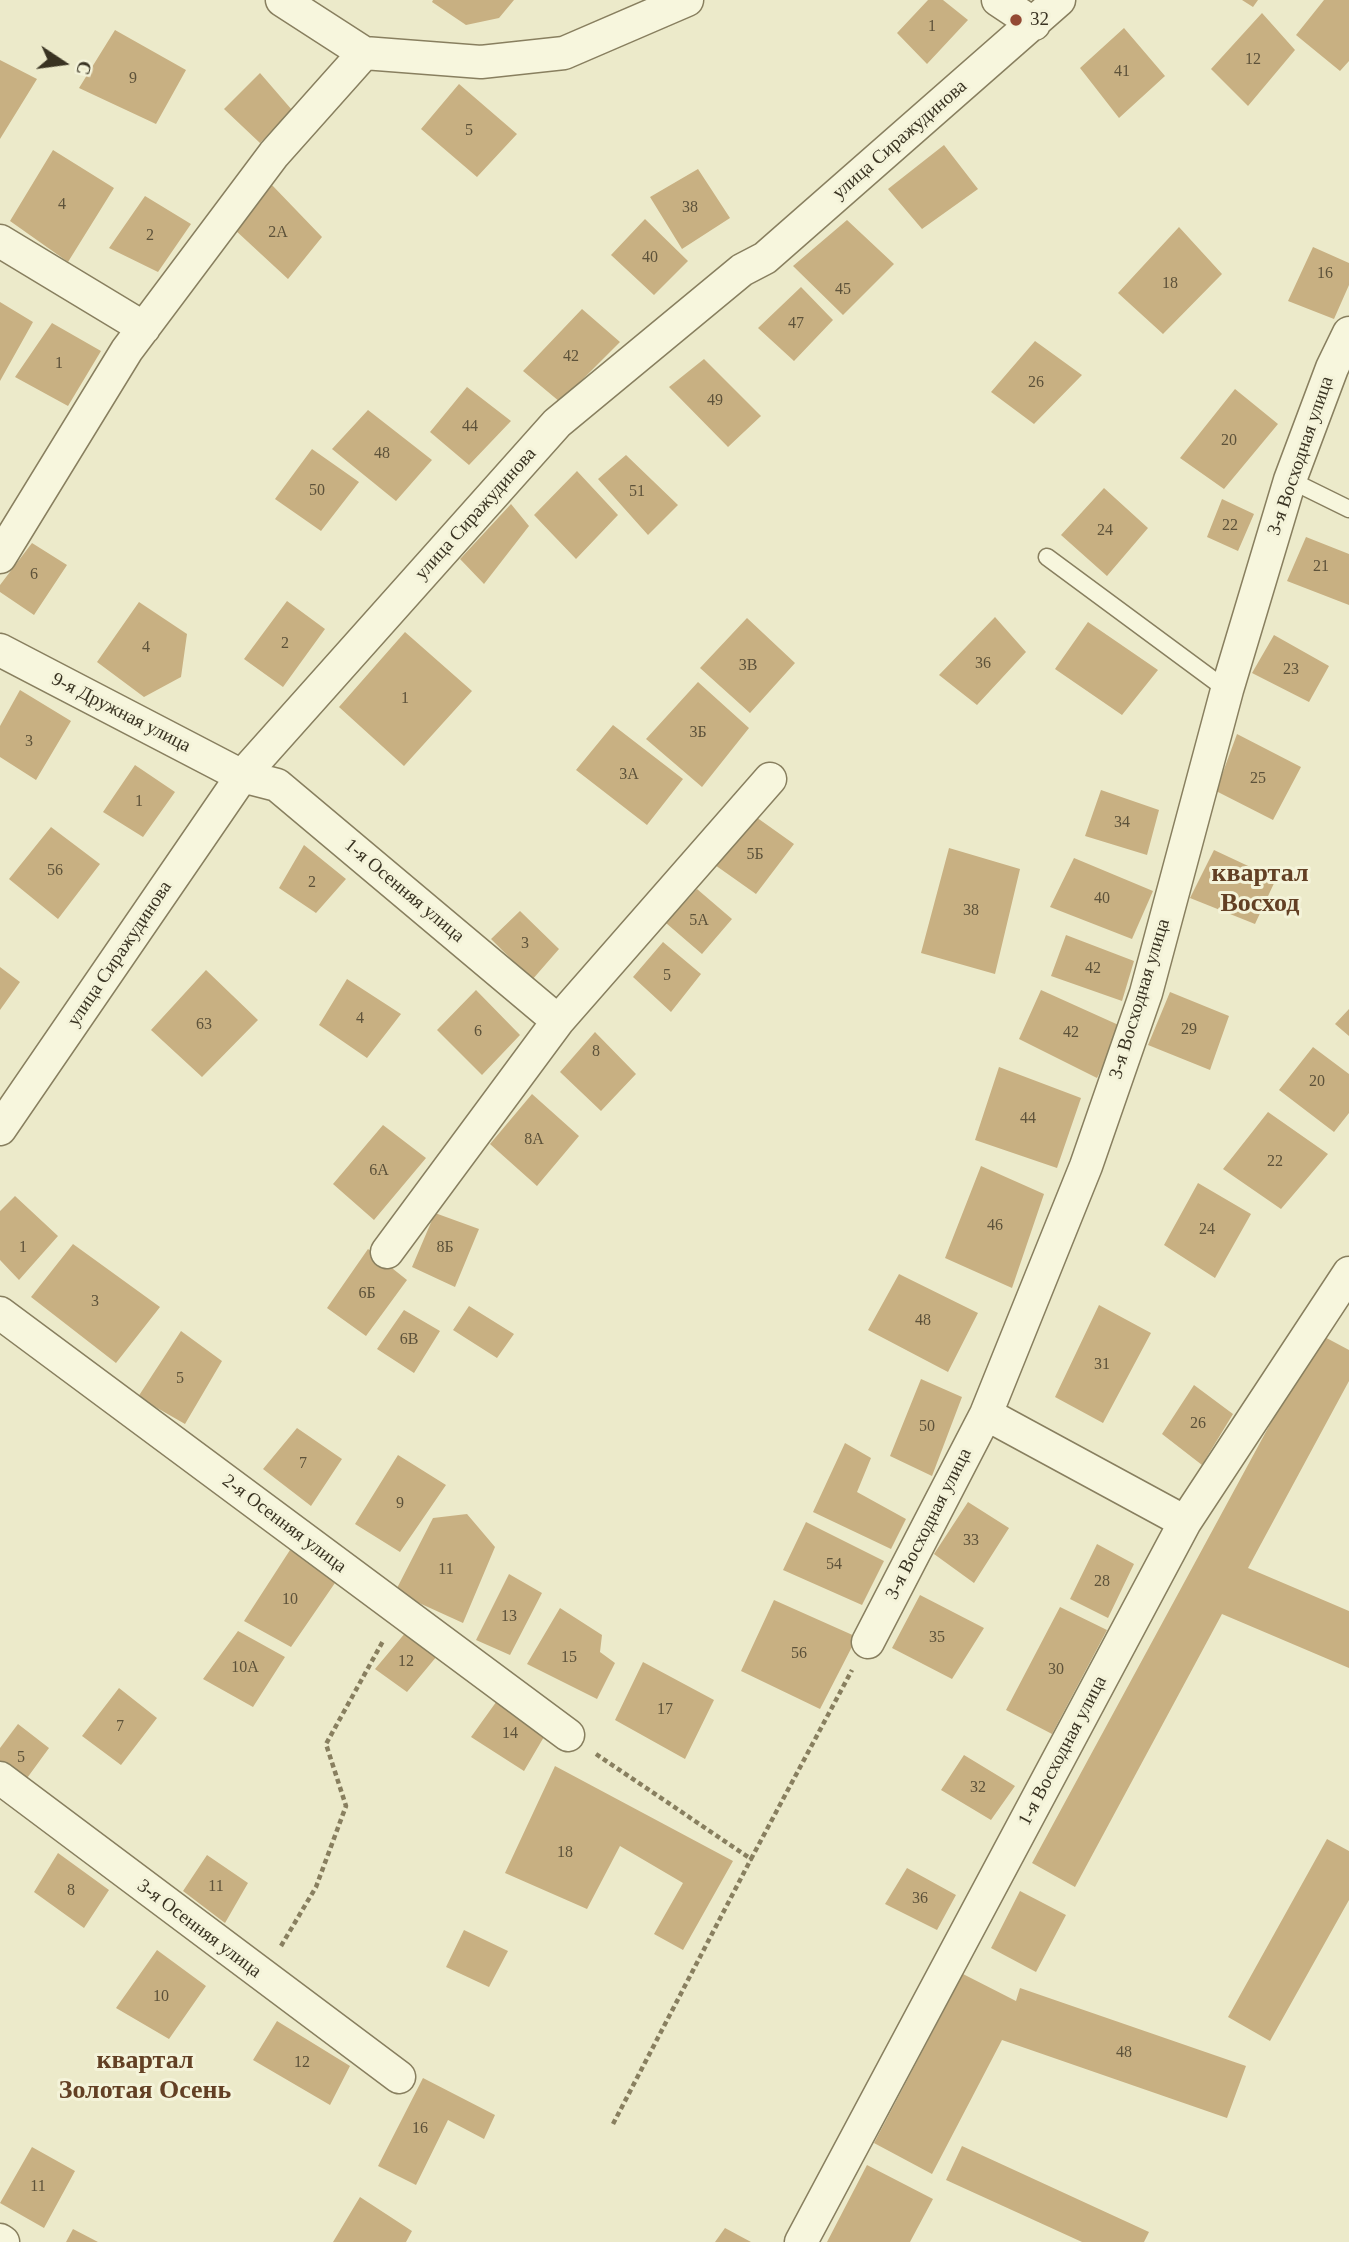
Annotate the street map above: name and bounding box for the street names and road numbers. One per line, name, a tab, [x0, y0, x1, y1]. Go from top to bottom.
street label: улица Сиражудинова	[828, 75, 972, 205]
street label: 3-я Восходная улица	[1263, 374, 1339, 538]
street label: улица Сиражудинова	[410, 443, 542, 585]
street label: 9-я Дружная улица	[48, 668, 194, 758]
street label: 1-я Осенняя улица	[339, 834, 469, 948]
street label: улица Сиражудинова	[63, 877, 177, 1031]
street label: 3-я Восходная улица	[1105, 916, 1175, 1082]
street label: 3-я Восходная улица	[881, 1445, 977, 1603]
street label: 2-я Осенняя улица	[217, 1470, 351, 1578]
street label: 1-я Восходная улица	[1014, 1672, 1112, 1830]
street label: 3-я Осенняя улица	[132, 1875, 266, 1983]

